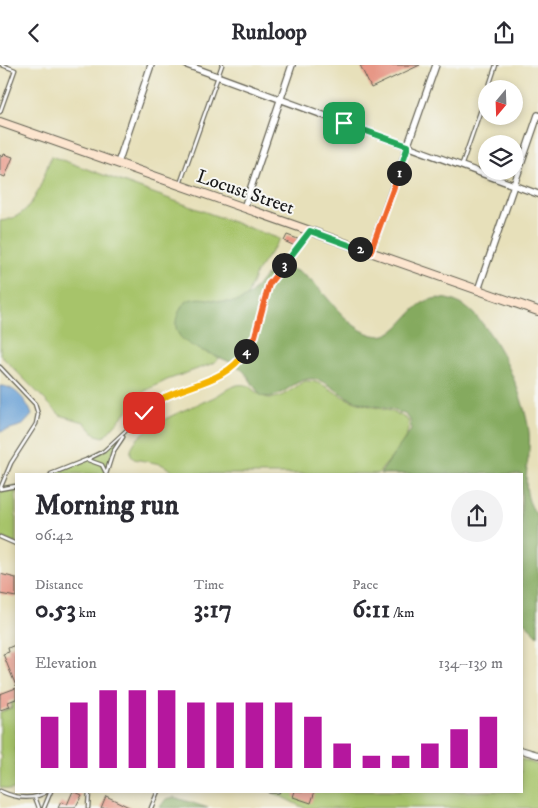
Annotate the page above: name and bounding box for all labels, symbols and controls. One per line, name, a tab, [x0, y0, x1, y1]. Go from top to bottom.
icon: back	[20, 19, 48, 47]
text: Runloop	[231, 19, 307, 46]
icon: share	[490, 19, 518, 47]
north arrow	[478, 80, 522, 125]
map controls	[478, 80, 523, 180]
pin	[323, 102, 365, 144]
icon: arrive	[330, 109, 358, 137]
button: layers	[478, 135, 523, 180]
pin: 1	[386, 161, 412, 185]
text: 1	[397, 164, 402, 182]
street label: Locust Street	[194, 165, 297, 220]
pin: 2	[348, 237, 372, 261]
text: 2	[357, 240, 364, 258]
pin: 3	[272, 253, 296, 277]
text: 3	[282, 256, 287, 274]
pin: 4	[234, 339, 258, 363]
text: 4	[242, 342, 251, 360]
pin	[123, 392, 165, 434]
icon: check	[130, 399, 158, 427]
text: Morning run	[35, 488, 179, 523]
button: share	[451, 490, 503, 542]
text: 06:42	[35, 525, 73, 545]
text: Distance	[35, 576, 83, 594]
text: Time	[194, 576, 224, 594]
text: Pace	[352, 576, 378, 594]
text: 0.53	[35, 594, 76, 625]
text: 3:17	[194, 594, 232, 625]
text: 6:11	[352, 594, 390, 625]
text: km	[76, 604, 96, 622]
text: /km	[390, 604, 415, 622]
text: Elevation	[35, 653, 97, 673]
text: 134–139 m	[438, 653, 503, 673]

